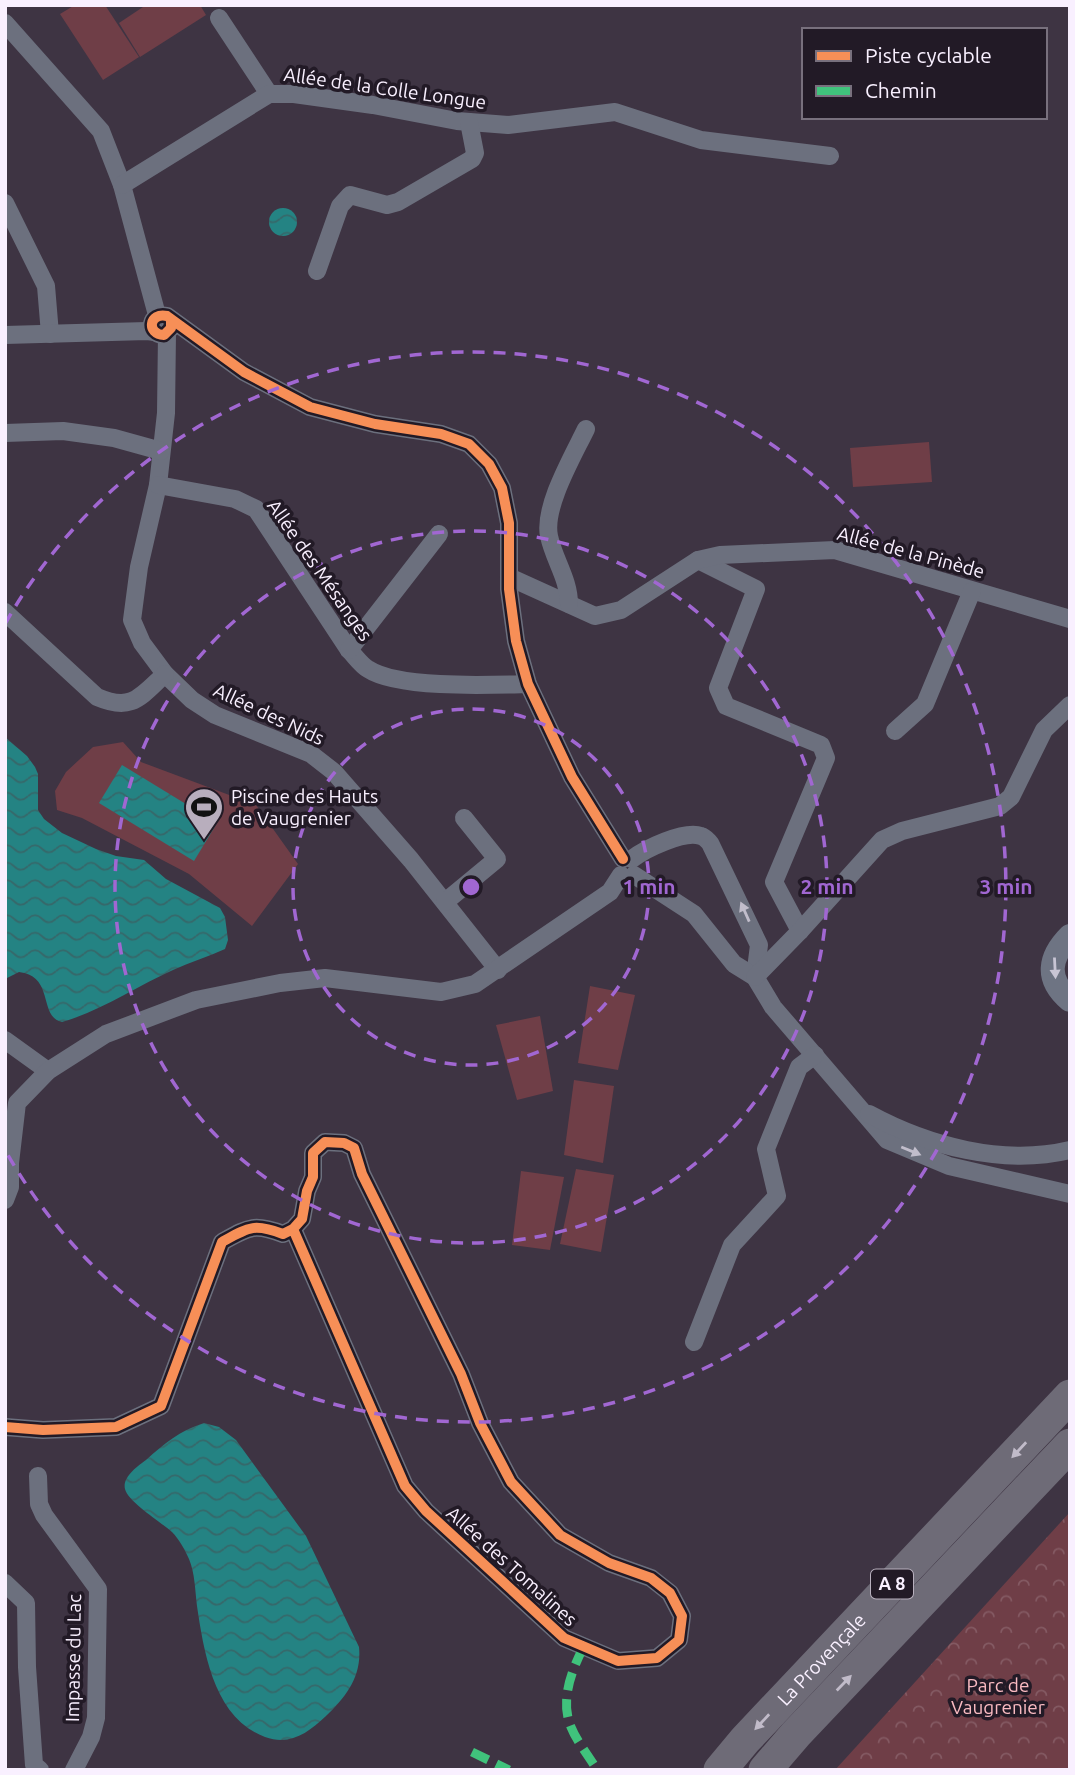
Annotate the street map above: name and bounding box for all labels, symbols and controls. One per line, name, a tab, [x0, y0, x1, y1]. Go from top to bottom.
legend	[802, 28, 1047, 119]
text: Piste cyclable	[865, 43, 992, 67]
street label: Allée de la Colle Longue	[282, 63, 488, 113]
text: Chemin	[865, 78, 937, 102]
street label: Allée des Mésanges	[263, 495, 377, 645]
street label: Allée de la Pinède	[835, 522, 987, 582]
street label: Allée des Nids	[210, 679, 328, 749]
place label: Piscine des Hauts de Vaugrenier	[231, 785, 378, 829]
sports icon: Piscine des Hauts de Vaugrenier	[183, 786, 225, 841]
text: 1 min	[622, 874, 676, 898]
text: 2 min	[800, 874, 854, 898]
text: 3 min	[979, 874, 1033, 898]
centre of rings	[459, 875, 483, 899]
one-way arrow	[739, 902, 751, 922]
one-way arrow	[1050, 957, 1061, 979]
one-way arrow	[901, 1145, 922, 1156]
one-way arrow	[1012, 1441, 1028, 1458]
street label: Allée des Tomalines	[442, 1502, 582, 1630]
road number: A 8	[871, 1569, 913, 1598]
street label: Impasse du Lac	[61, 1594, 85, 1722]
street label: La Provençale	[773, 1609, 870, 1710]
park label: Parc de Vaugrenier	[951, 1674, 1045, 1718]
one-way arrow	[836, 1675, 852, 1692]
one-way arrow	[754, 1713, 770, 1730]

